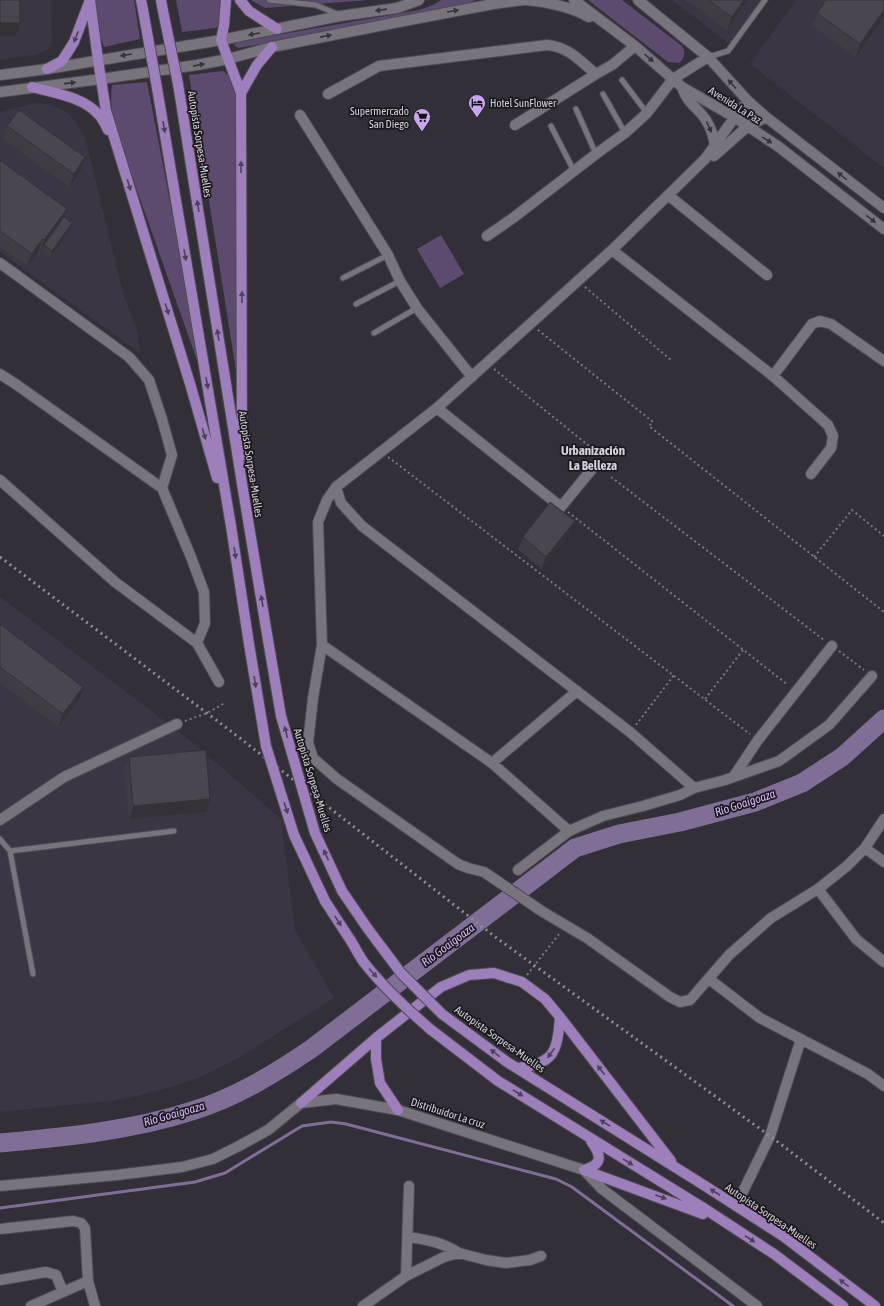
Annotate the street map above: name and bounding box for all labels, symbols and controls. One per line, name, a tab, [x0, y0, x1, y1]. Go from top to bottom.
one-way arrow	[375, 7, 388, 13]
one-way arrow	[447, 8, 460, 14]
one-way arrow	[73, 31, 79, 43]
one-way arrow	[248, 31, 260, 37]
one-way arrow	[320, 33, 332, 39]
one-way arrow	[119, 52, 132, 58]
one-way arrow	[644, 54, 654, 63]
one-way arrow	[193, 61, 205, 67]
one-way arrow	[728, 79, 737, 88]
one-way arrow	[64, 80, 76, 86]
street label: Avenida La Paz	[707, 84, 763, 126]
street label: Autopista Sorpesa-Muelles	[186, 90, 214, 198]
hotel icon: Hotel SunFlower	[467, 93, 487, 118]
place label: Hotel SunFlower	[490, 97, 557, 109]
place label: Supermercado San Diego	[350, 105, 409, 130]
supermarket icon: Supermercado San Diego	[412, 107, 432, 132]
one-way arrow	[161, 121, 167, 133]
one-way arrow	[706, 121, 712, 133]
one-way arrow	[762, 136, 773, 143]
one-way arrow	[238, 160, 244, 173]
one-way arrow	[837, 172, 848, 180]
one-way arrow	[126, 179, 132, 191]
one-way arrow	[195, 200, 201, 212]
one-way arrow	[865, 214, 876, 223]
one-way arrow	[182, 249, 188, 261]
one-way arrow	[239, 290, 245, 303]
one-way arrow	[164, 303, 170, 315]
one-way arrow	[215, 329, 221, 341]
one-way arrow	[204, 377, 210, 389]
street label: Autopista Sorpesa-Muelles	[237, 410, 265, 518]
one-way arrow	[201, 428, 207, 440]
district label: Urbanización La Belleza	[561, 443, 625, 473]
one-way arrow	[232, 547, 238, 559]
one-way arrow	[259, 595, 265, 607]
one-way arrow	[253, 676, 259, 688]
one-way arrow	[282, 726, 288, 738]
street label: Autopista Sorpesa-Muelles	[292, 727, 335, 833]
water label: Río Goaigoaza	[713, 787, 777, 819]
one-way arrow	[283, 803, 289, 815]
one-way arrow	[323, 850, 329, 861]
one-way arrow	[334, 916, 342, 926]
water label: Río Goaigoaza	[419, 920, 478, 969]
one-way arrow	[368, 968, 378, 978]
street label: Autopista Sorpesa-Muelles	[452, 1003, 548, 1075]
one-way arrow	[547, 1048, 555, 1059]
one-way arrow	[490, 1049, 501, 1057]
one-way arrow	[597, 1065, 605, 1075]
one-way arrow	[512, 1090, 524, 1097]
street label: Distribuidor La cruz	[409, 1095, 487, 1131]
water label: Río Goaigoaza	[142, 1099, 207, 1129]
one-way arrow	[600, 1119, 610, 1127]
one-way arrow	[622, 1158, 634, 1165]
street label: Autopista Sorpesa-Muelles	[723, 1181, 819, 1251]
one-way arrow	[710, 1188, 720, 1196]
one-way arrow	[655, 1195, 667, 1201]
one-way arrow	[744, 1235, 756, 1242]
one-way arrow	[839, 1278, 850, 1287]

